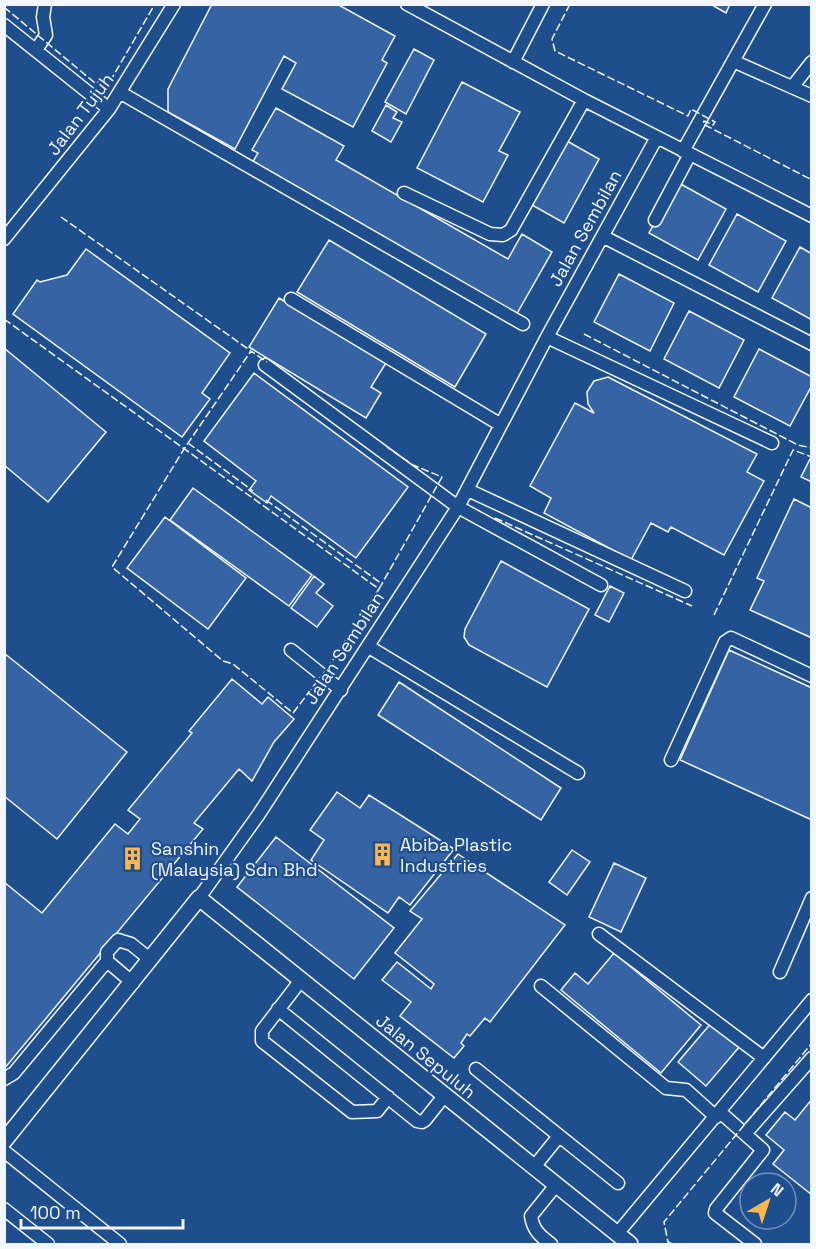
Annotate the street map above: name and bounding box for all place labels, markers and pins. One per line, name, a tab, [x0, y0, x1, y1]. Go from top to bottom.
place label: Abiba Plastic Industries	[400, 833, 512, 877]
place label: Sanshin (Malaysia) Sdn Bhd	[151, 837, 318, 881]
building icon: Abiba Plastic Industries	[369, 841, 395, 867]
building icon: Sanshin (Malaysia) Sdn Bhd	[120, 845, 146, 871]

